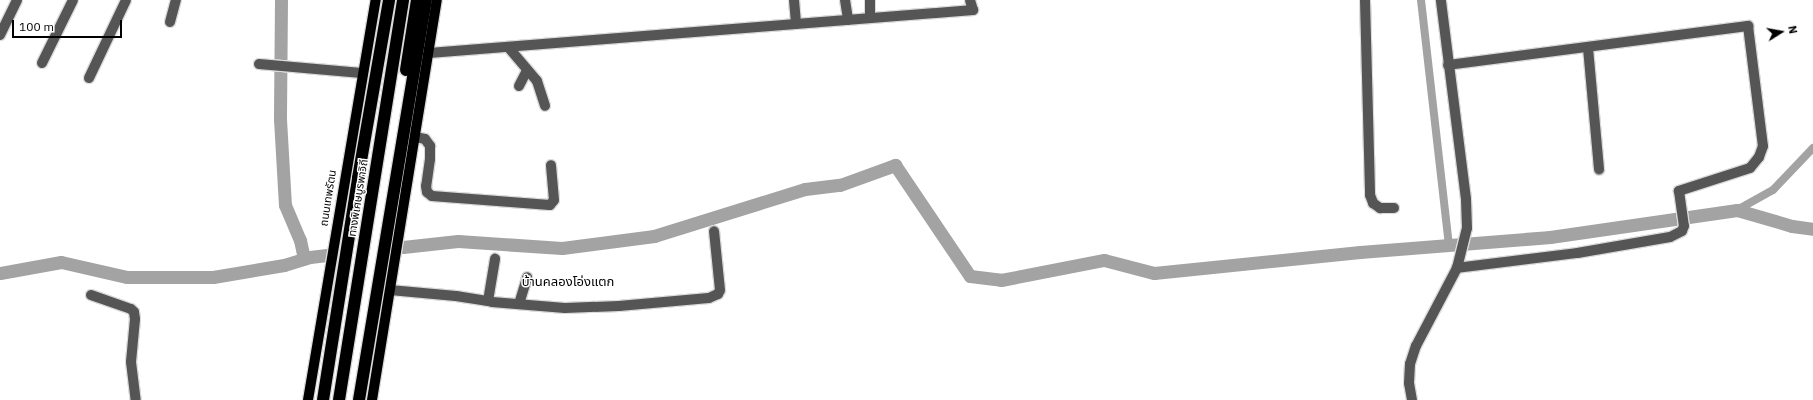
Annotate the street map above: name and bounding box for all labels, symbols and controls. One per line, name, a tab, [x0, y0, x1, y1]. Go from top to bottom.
scale bar	[14, 12, 124, 38]
north arrow	[1761, 12, 1801, 52]
text: 100 m	[19, 19, 54, 34]
text: N	[1785, 24, 1800, 35]
street label: ทางพิเศษบูรพาวิถี	[345, 158, 371, 238]
street label: ถนนเทพรัตน	[317, 169, 339, 227]
district label: บ้านคลองโอ่งแตก	[522, 274, 614, 290]

